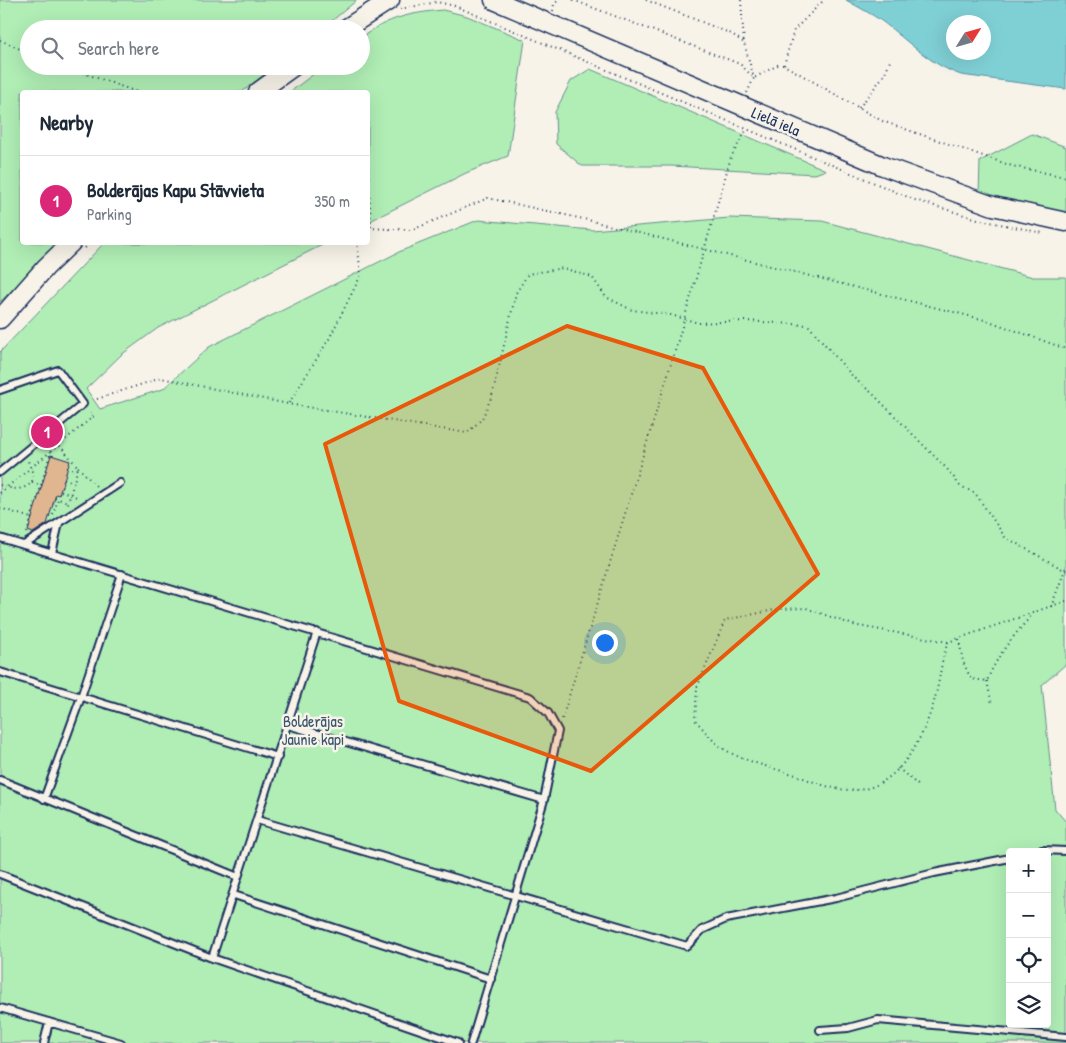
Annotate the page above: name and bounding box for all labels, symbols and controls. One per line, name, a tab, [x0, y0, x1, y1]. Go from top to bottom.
north arrow	[946, 15, 991, 60]
search box	[20, 20, 370, 75]
icon: search	[38, 34, 66, 62]
text: Search here	[78, 35, 159, 61]
street label: Lielā iela	[748, 101, 804, 141]
text: Nearby	[40, 108, 93, 137]
text: Bolderājas Kapu Stāvvieta	[87, 177, 264, 203]
text: 1	[53, 190, 59, 212]
text: 350 m	[314, 190, 350, 212]
text: Parking	[87, 203, 132, 225]
pin: 1	[31, 413, 63, 451]
your location	[592, 630, 618, 656]
park label: Bolderājas Jaunie kapi	[282, 710, 344, 750]
map controls	[1006, 848, 1051, 1028]
button: +	[1006, 848, 1051, 893]
button: −	[1006, 893, 1051, 938]
button: locate	[1006, 938, 1051, 983]
button: layers	[1006, 983, 1051, 1028]

